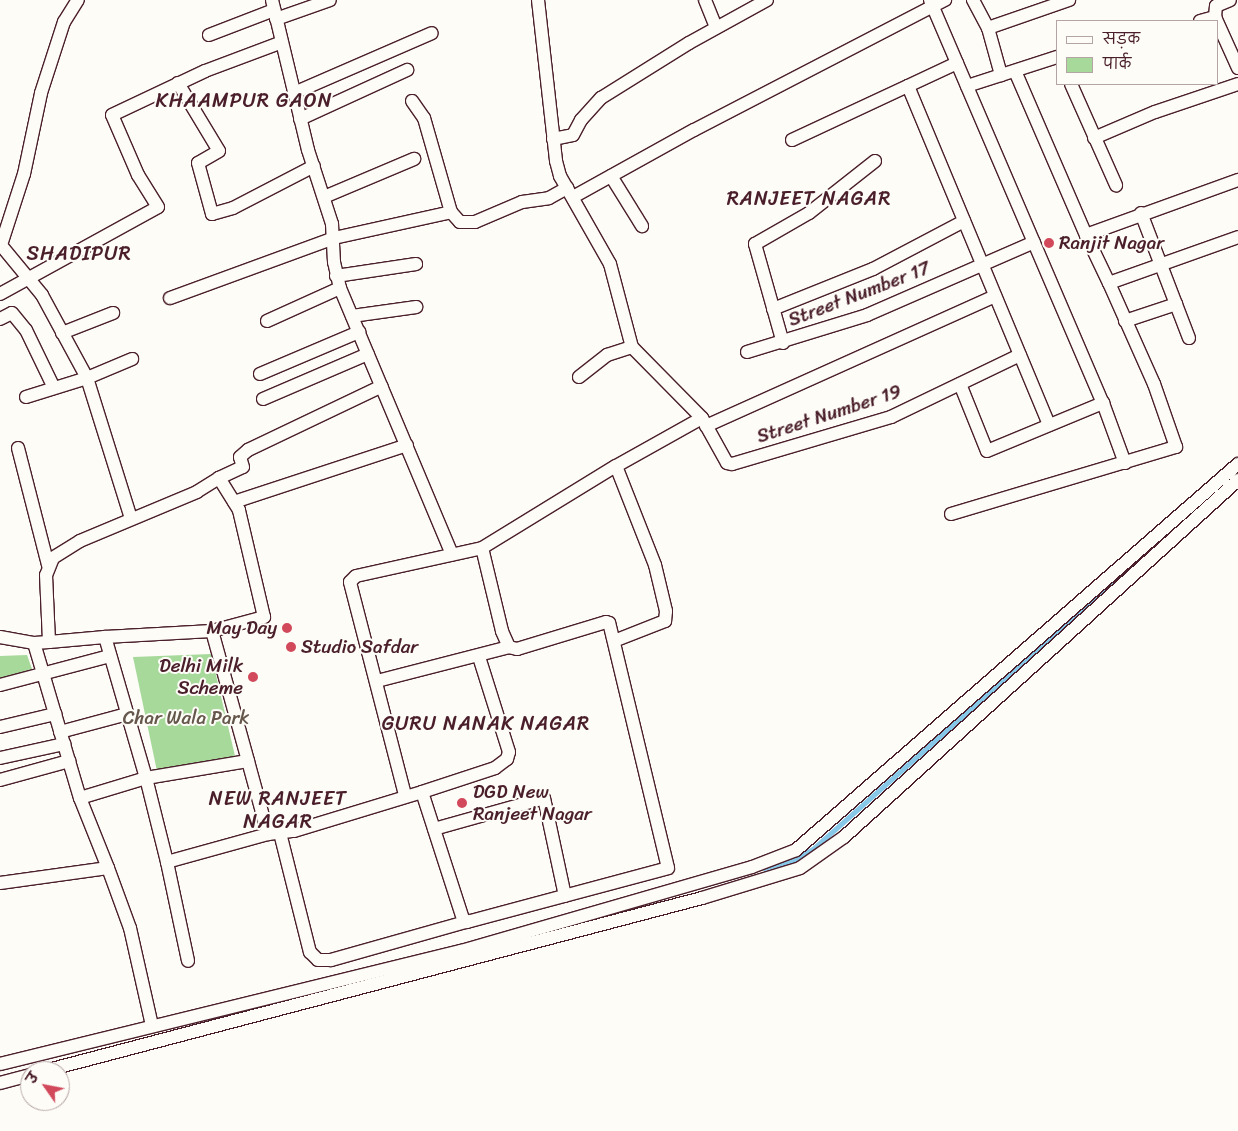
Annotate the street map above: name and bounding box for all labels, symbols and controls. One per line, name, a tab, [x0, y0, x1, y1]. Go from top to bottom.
legend	[1056, 20, 1218, 85]
text: सड़क	[1103, 26, 1140, 52]
text: पार्क	[1103, 51, 1131, 77]
district label: KHAAMPUR GAON	[154, 88, 334, 112]
district label: RANJEET NAGAR	[725, 186, 893, 210]
place label: Ranjit Nagar	[1059, 232, 1164, 254]
marker: Ranjit Nagar	[1043, 237, 1055, 249]
district label: SHADIPUR	[27, 241, 131, 265]
street label: Street Number 17	[785, 257, 933, 331]
street label: Street Number 19	[754, 380, 904, 448]
place label: May Day	[206, 617, 277, 639]
marker: May Day	[281, 622, 293, 634]
place label: Studio Safdar	[301, 636, 418, 658]
marker: Studio Safdar	[285, 641, 297, 653]
place label: Delhi Milk Scheme	[160, 655, 243, 699]
marker: Delhi Milk Scheme	[247, 671, 259, 683]
park label: Char Wala Park	[122, 707, 250, 729]
district label: GURU NANAK NAGAR	[380, 711, 592, 735]
place label: DGD New Ranjeet Nagar	[473, 781, 592, 825]
district label: NEW RANJEET NAGAR	[207, 787, 349, 834]
marker: DGD New Ranjeet Nagar	[455, 796, 469, 810]
north arrow	[20, 1061, 70, 1111]
text: उ	[20, 1067, 46, 1089]

